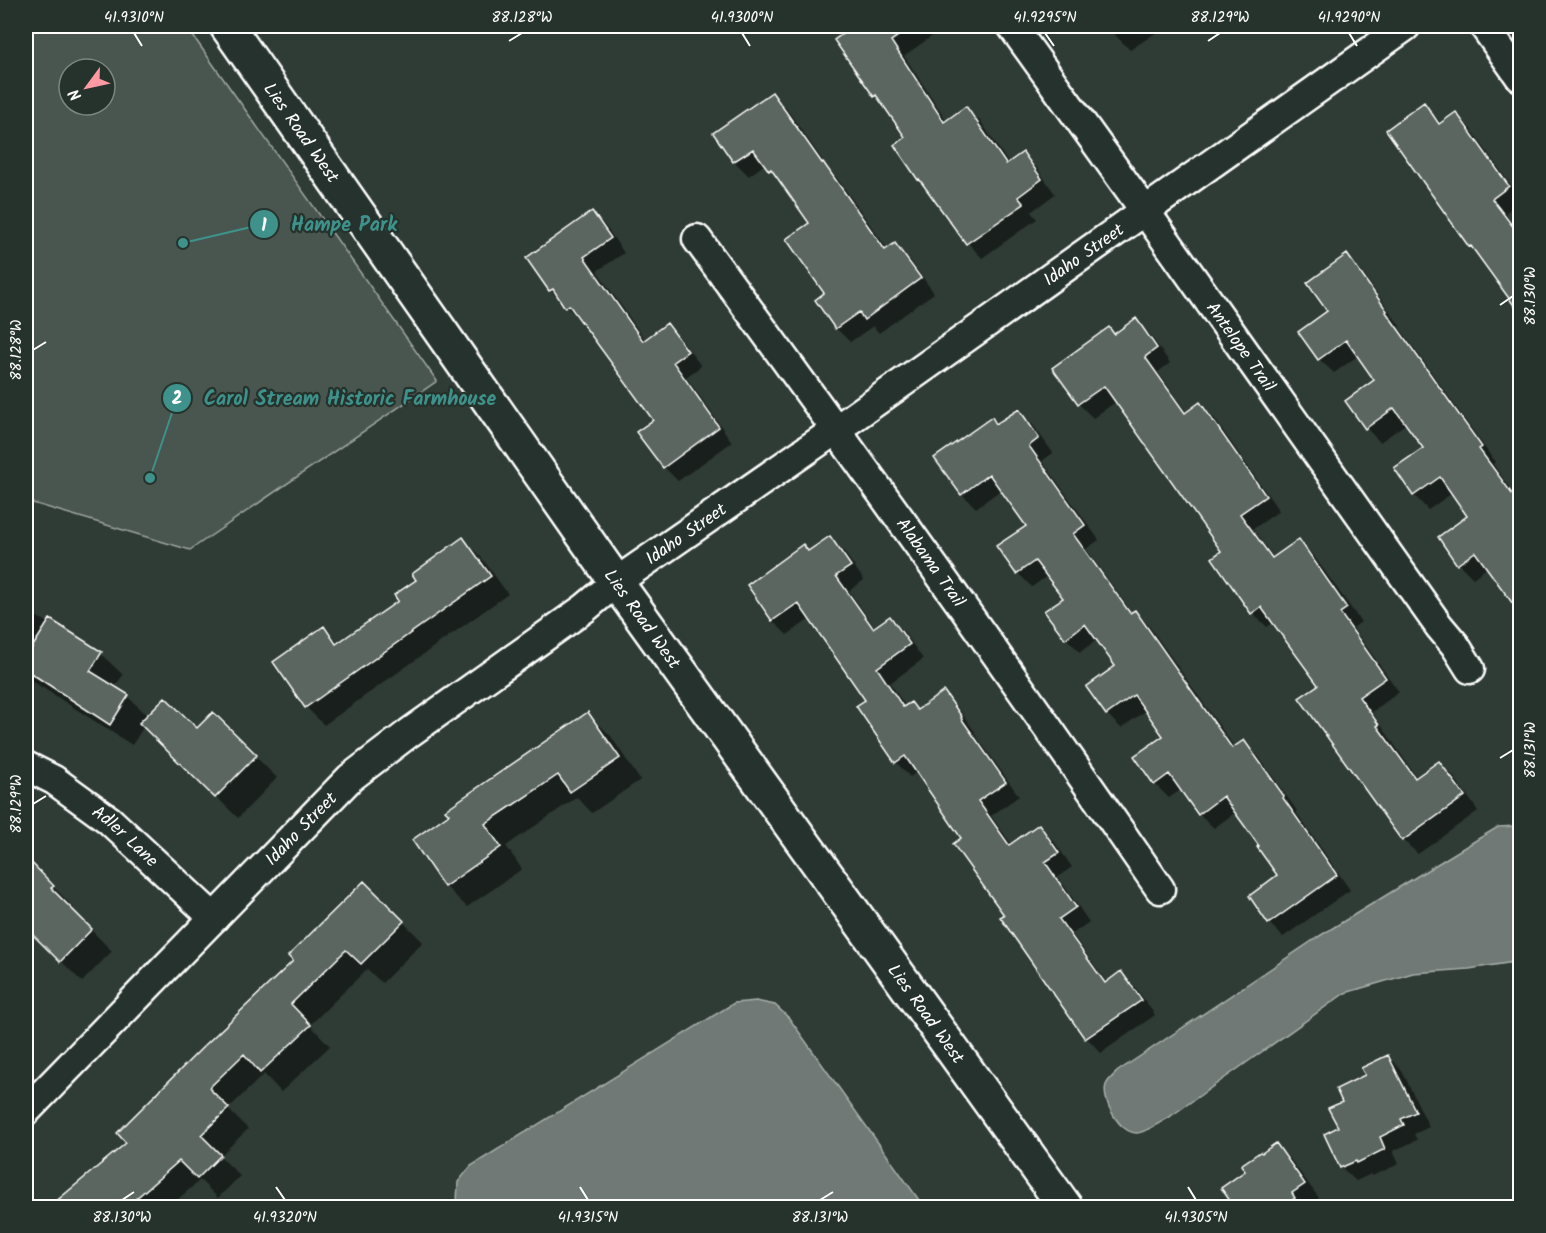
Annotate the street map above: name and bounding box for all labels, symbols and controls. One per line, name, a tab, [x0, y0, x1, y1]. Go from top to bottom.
text: 41.9310°N	[104, 6, 164, 30]
text: 88.128°W	[492, 6, 553, 30]
text: 41.9300°N	[711, 6, 773, 30]
text: 41.9295°N	[1013, 6, 1077, 30]
text: 88.129°W	[1190, 6, 1250, 30]
text: 41.9290°N	[1318, 6, 1380, 30]
north arrow	[57, 57, 117, 117]
street label: Lies Road West	[255, 77, 346, 191]
text: N	[62, 83, 89, 105]
callout: Hampe Park	[249, 205, 409, 243]
text: Hampe Park	[291, 210, 398, 242]
text: 1	[261, 212, 267, 241]
street label: Idaho Street	[1038, 216, 1132, 295]
text: 88.130°W	[1519, 266, 1543, 326]
street label: Antelope Trail	[1198, 296, 1282, 399]
text: 88.128°W	[5, 319, 29, 380]
callout: Carol Stream Historic Farmhouse	[162, 379, 509, 417]
text: Carol Stream Historic Farmhouse	[204, 384, 497, 416]
text: 2	[172, 385, 182, 414]
street label: Idaho Street	[640, 496, 734, 574]
street label: Alabama Trail	[888, 512, 972, 615]
street label: Lies Road West	[595, 564, 688, 677]
text: 88.131°W	[1519, 722, 1543, 778]
text: 88.129°W	[5, 774, 29, 834]
street label: Idaho Street	[259, 785, 346, 873]
street label: Adler Lane	[85, 799, 164, 875]
street label: Lies Road West	[879, 958, 972, 1071]
text: 88.130°W	[92, 1206, 152, 1230]
text: 41.9320°N	[253, 1206, 317, 1230]
text: 41.9315°N	[558, 1206, 618, 1230]
text: 88.131°W	[792, 1206, 848, 1230]
text: 41.9305°N	[1164, 1206, 1228, 1230]

